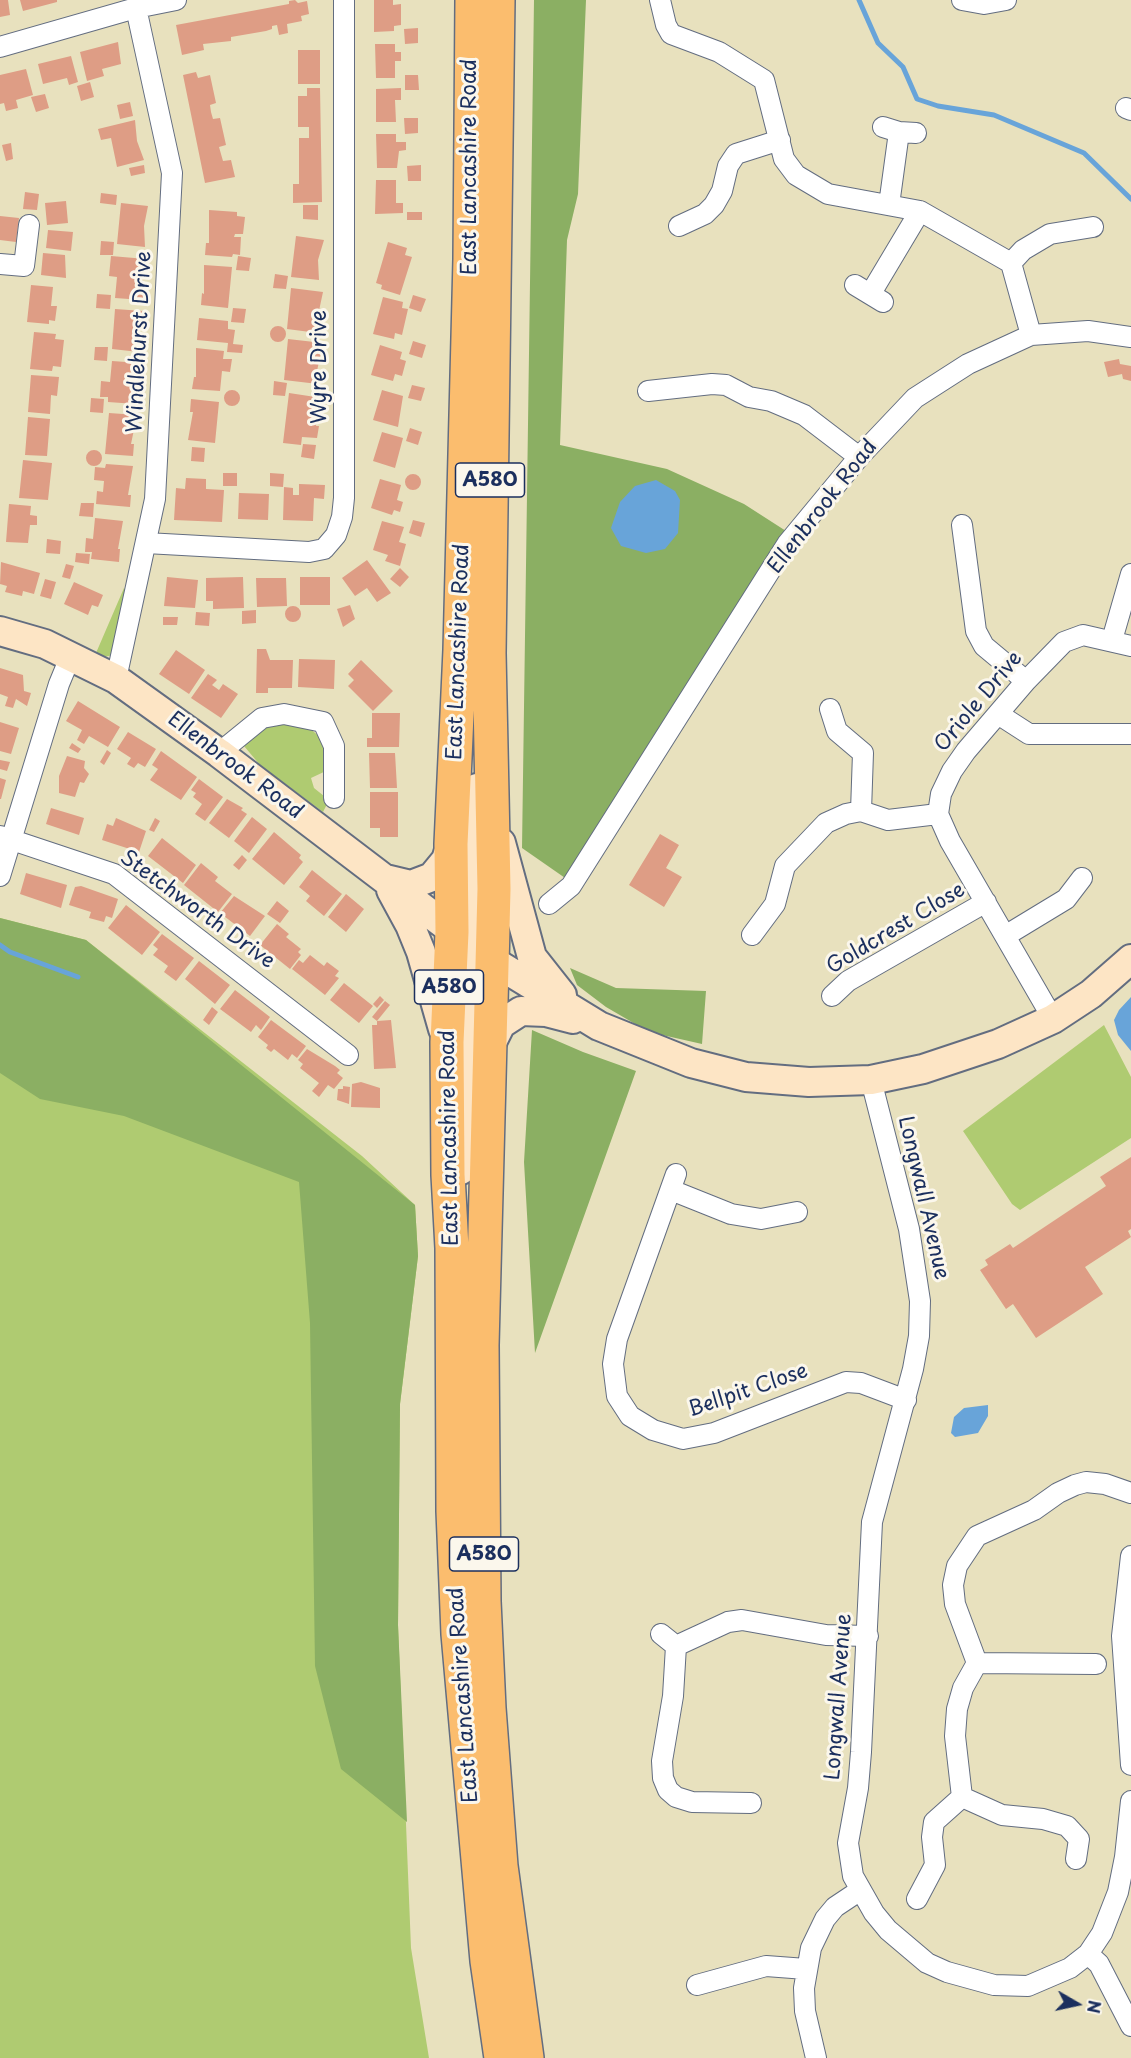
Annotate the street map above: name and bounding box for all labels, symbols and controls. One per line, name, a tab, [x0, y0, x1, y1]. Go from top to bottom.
street label: East Lancashire Road	[457, 59, 483, 275]
street label: Windlehurst Drive	[123, 250, 157, 434]
street label: Wyre Drive	[307, 310, 333, 424]
street label: Ellenbrook Road	[763, 435, 883, 579]
road number: A580	[456, 463, 524, 497]
street label: East Lancashire Road	[443, 543, 475, 761]
street label: Oriole Drive	[930, 647, 1028, 757]
street label: Ellenbrook Road	[162, 707, 308, 825]
street label: Stetchworth Drive	[115, 845, 279, 975]
street label: Goldcrest Close	[822, 878, 970, 980]
road number: A580	[414, 970, 484, 1004]
street label: East Lancashire Road	[436, 1030, 464, 1246]
street label: Longwall Avenue	[892, 1114, 954, 1282]
street label: Bellpit Close	[685, 1359, 811, 1423]
road number: A580	[450, 1537, 518, 1571]
street label: East Lancashire Road	[444, 1586, 484, 1804]
street label: Longwall Avenue	[821, 1613, 857, 1781]
north arrow	[1047, 1974, 1107, 2034]
text: N	[1082, 1999, 1108, 2015]

